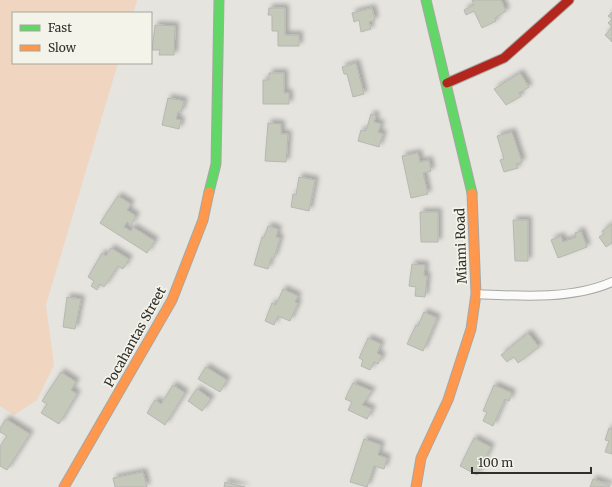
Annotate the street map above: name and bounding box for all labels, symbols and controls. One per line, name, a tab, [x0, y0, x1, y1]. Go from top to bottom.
legend	[12, 12, 152, 64]
text: Fast	[48, 20, 72, 35]
text: Slow	[48, 40, 77, 55]
street label: Miami Road	[451, 208, 471, 284]
street label: Pocahantas Street	[100, 284, 170, 390]
scale bar	[472, 449, 591, 475]
text: 100 m	[478, 455, 513, 470]

